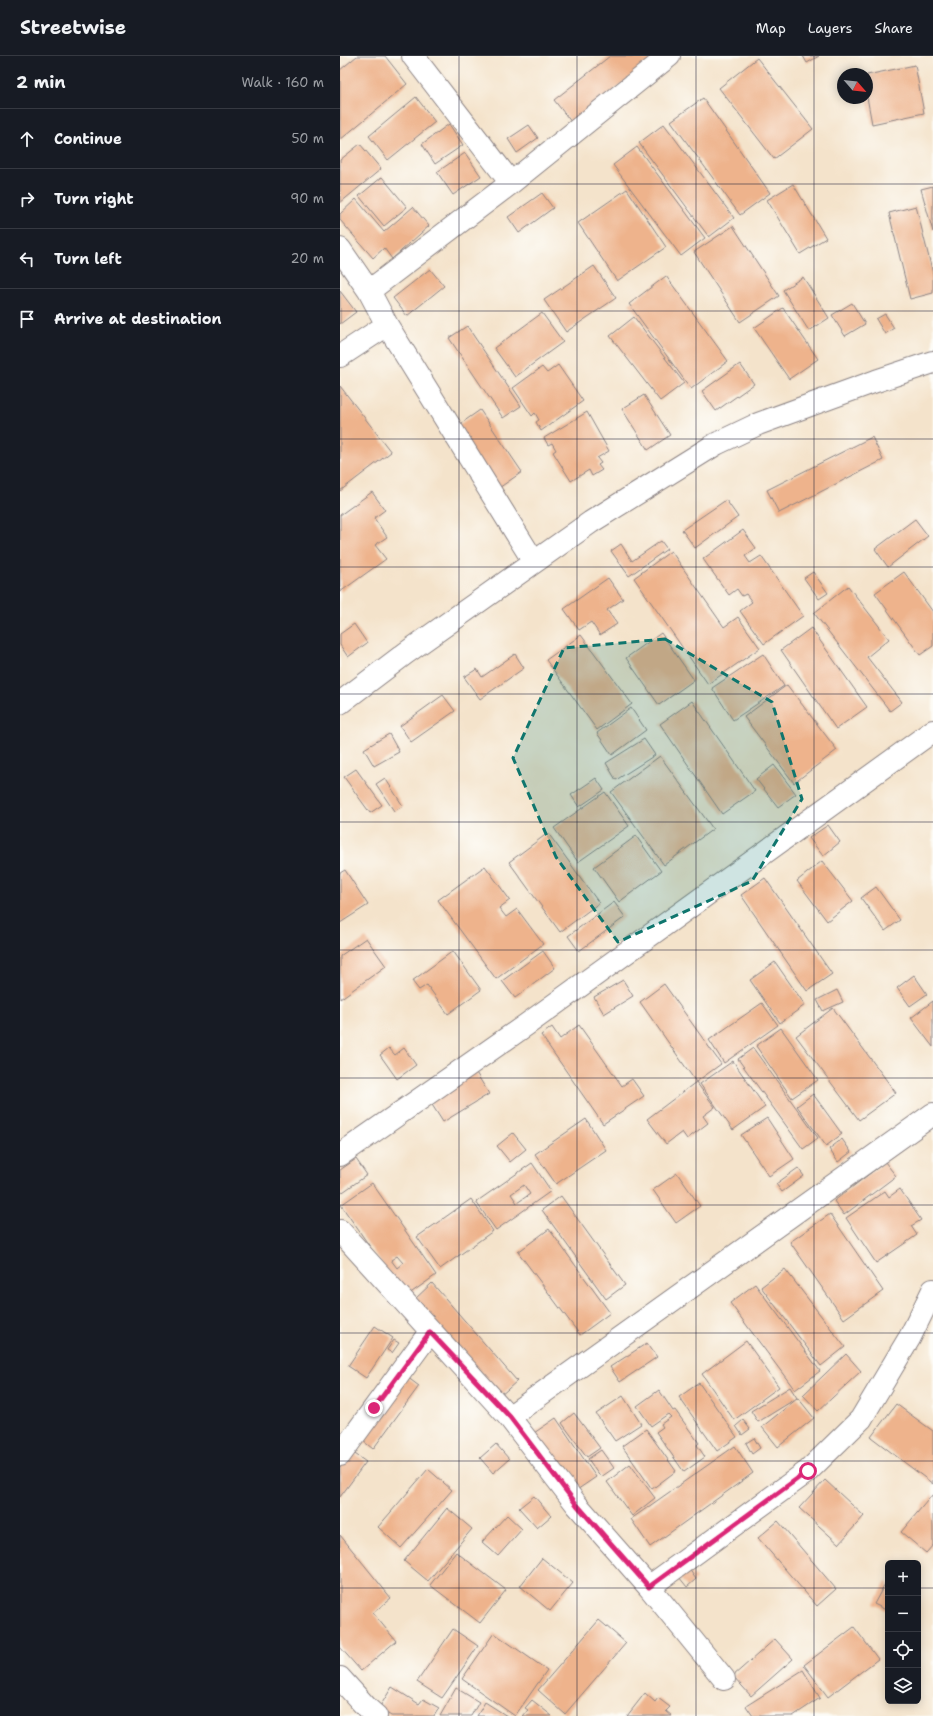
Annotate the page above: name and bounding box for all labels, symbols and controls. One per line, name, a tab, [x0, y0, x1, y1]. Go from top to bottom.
text: Streetwise	[20, 15, 126, 40]
text: Map	[756, 19, 786, 37]
text: Layers	[808, 19, 852, 37]
text: Share	[874, 19, 913, 37]
north arrow	[837, 68, 873, 104]
text: 2 min	[16, 71, 66, 93]
text: Walk · 160 m	[242, 74, 324, 91]
icon: ahead	[16, 128, 38, 150]
text: Continue	[54, 129, 122, 149]
text: 50 m	[291, 130, 324, 147]
icon: right	[16, 188, 38, 210]
text: Turn right	[54, 189, 134, 209]
text: 90 m	[290, 190, 324, 207]
icon: left	[16, 248, 38, 270]
text: Turn left	[54, 249, 122, 269]
text: 20 m	[291, 250, 324, 267]
icon: arrive	[16, 308, 38, 330]
text: Arrive at destination	[54, 309, 222, 329]
route end	[365, 1399, 383, 1417]
route start	[799, 1462, 817, 1480]
map controls	[885, 1560, 921, 1704]
button: +	[885, 1560, 921, 1596]
button: −	[885, 1596, 921, 1632]
button: locate	[885, 1632, 921, 1668]
button: layers	[885, 1668, 921, 1704]

